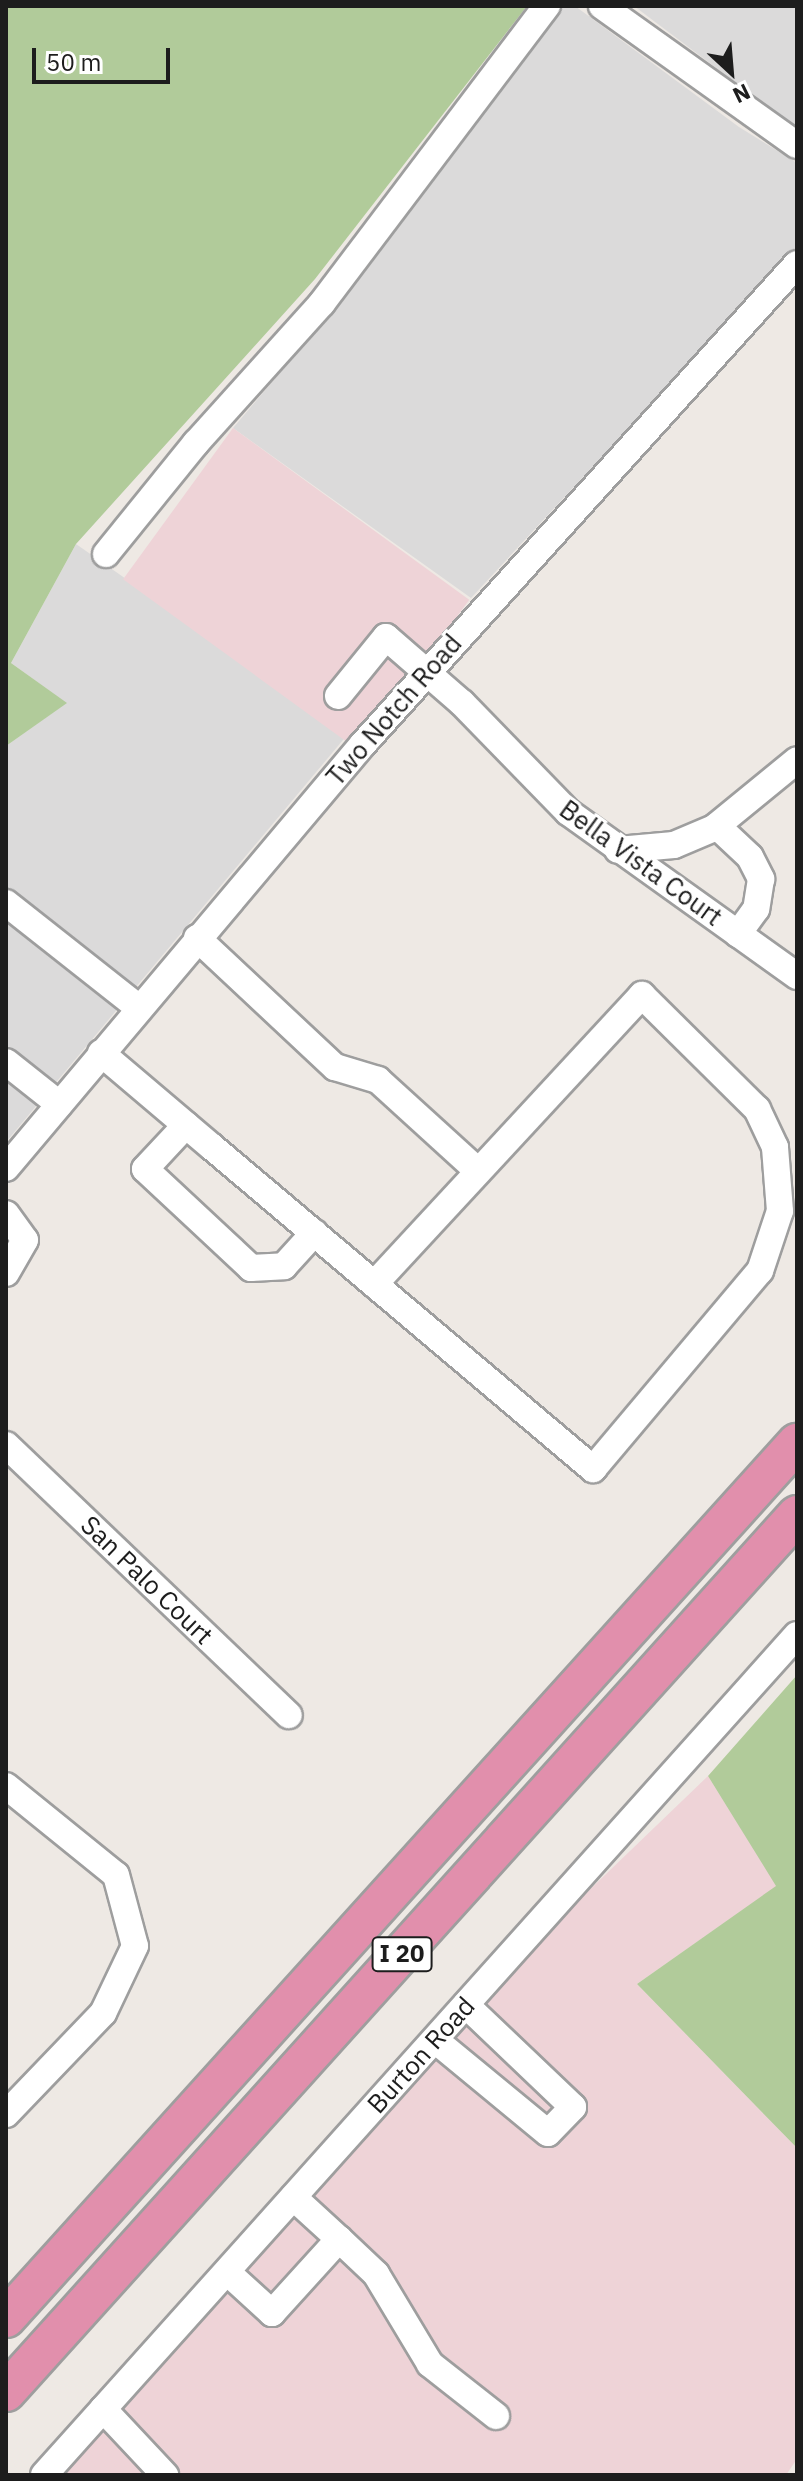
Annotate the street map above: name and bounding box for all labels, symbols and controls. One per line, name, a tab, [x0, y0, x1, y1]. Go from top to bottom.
scale bar	[36, 32, 174, 82]
north arrow	[691, 32, 771, 112]
text: 50 m	[46, 46, 101, 78]
text: N	[728, 77, 755, 111]
street label: Two Notch Road	[320, 628, 468, 792]
street label: Bella Vista Court	[554, 794, 728, 932]
street label: San Palo Court	[75, 1509, 219, 1651]
road number: I 20	[370, 1934, 434, 1974]
street label: Burton Road	[361, 1990, 481, 2120]

